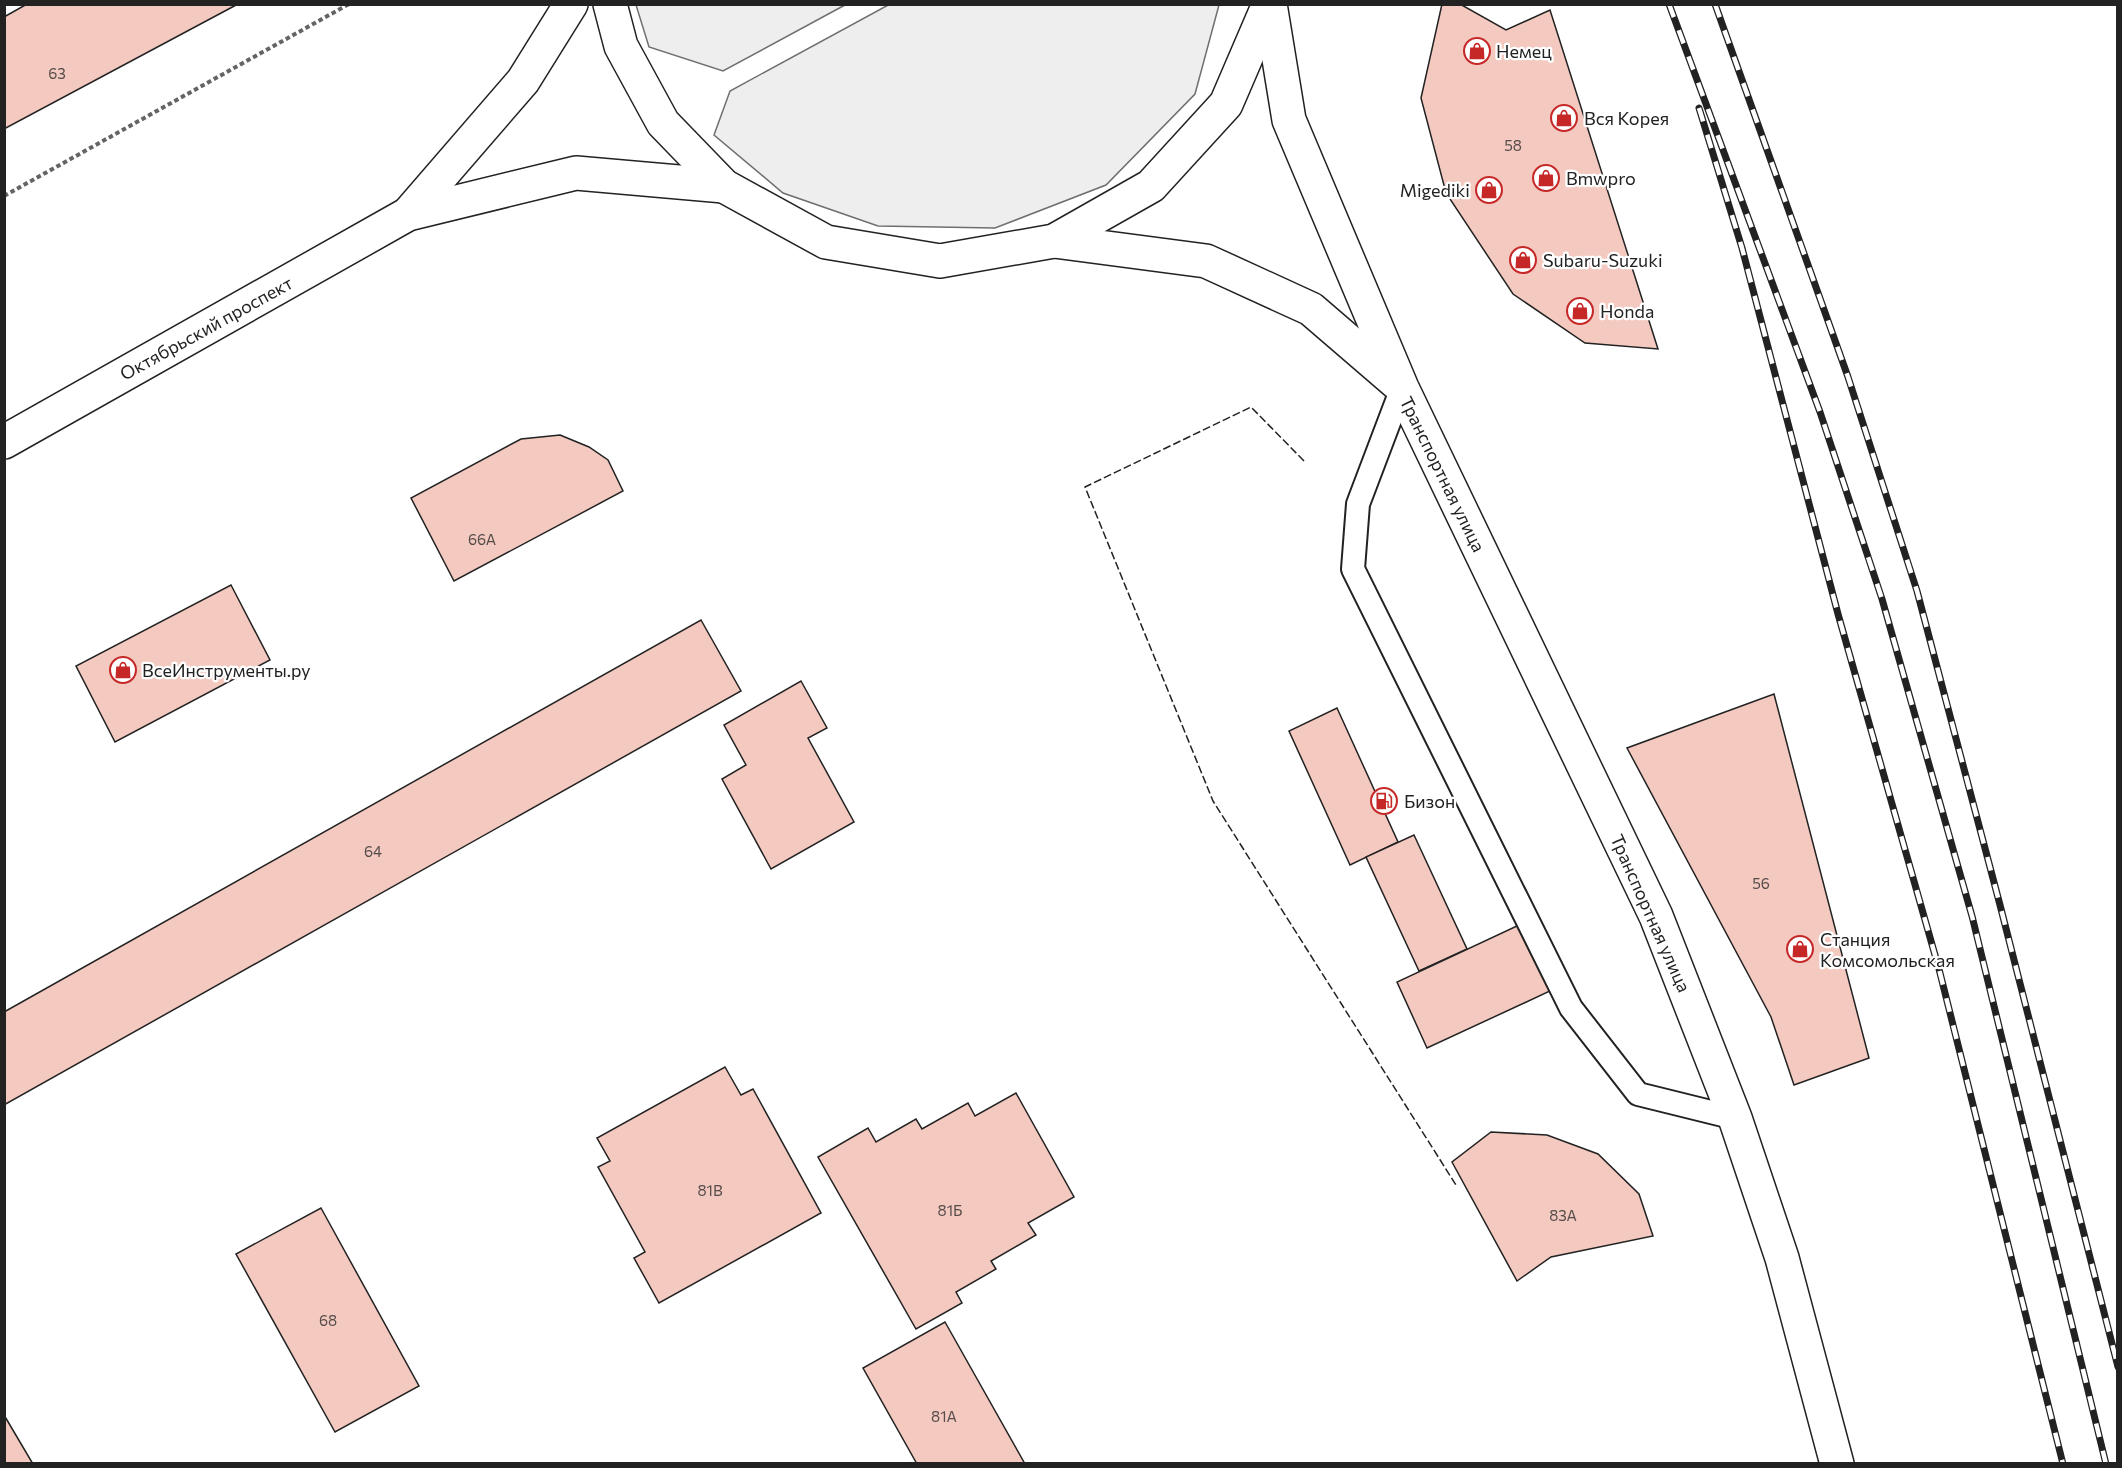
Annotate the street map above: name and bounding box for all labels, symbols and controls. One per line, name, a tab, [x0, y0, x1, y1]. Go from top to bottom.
shop icon: Немец	[1462, 36, 1492, 66]
place label: Немец	[1496, 40, 1552, 62]
house number: 63	[48, 64, 66, 82]
shop icon: Вся Корея	[1549, 103, 1579, 133]
place label: Вся Корея	[1584, 107, 1669, 129]
house number: 58	[1504, 136, 1522, 154]
shop icon: Bmwpro	[1531, 163, 1561, 193]
place label: Bmwpro	[1566, 167, 1636, 189]
shop icon: Migediki	[1474, 175, 1504, 205]
place label: Migediki	[1400, 179, 1470, 201]
shop icon: Subaru-Suzuki	[1508, 245, 1538, 275]
place label: Subaru-Suzuki	[1543, 249, 1663, 271]
street label: Октябрьский проспект	[116, 271, 297, 385]
shop icon: Honda	[1565, 296, 1595, 326]
place label: Honda	[1600, 300, 1654, 322]
street label: Транспортная улица	[1396, 392, 1490, 556]
house number: 66А	[468, 530, 496, 548]
shop icon: ВсеИнструменты.ру	[108, 655, 138, 685]
place label: ВсеИнструменты.ру	[142, 659, 311, 681]
fuel station icon: Бизон	[1369, 786, 1399, 816]
place label: Бизон	[1404, 790, 1455, 812]
street label: Транспортная улица	[1606, 831, 1696, 995]
house number: 64	[364, 842, 382, 860]
house number: 56	[1752, 874, 1770, 892]
place label: Станция Комсомольская	[1820, 928, 1955, 971]
shop icon: Станция Комсомольская	[1785, 934, 1815, 964]
house number: 81В	[697, 1181, 723, 1199]
house number: 81Б	[938, 1201, 962, 1219]
house number: 83А	[1549, 1206, 1577, 1224]
house number: 68	[319, 1311, 337, 1329]
house number: 81А	[931, 1407, 957, 1425]

